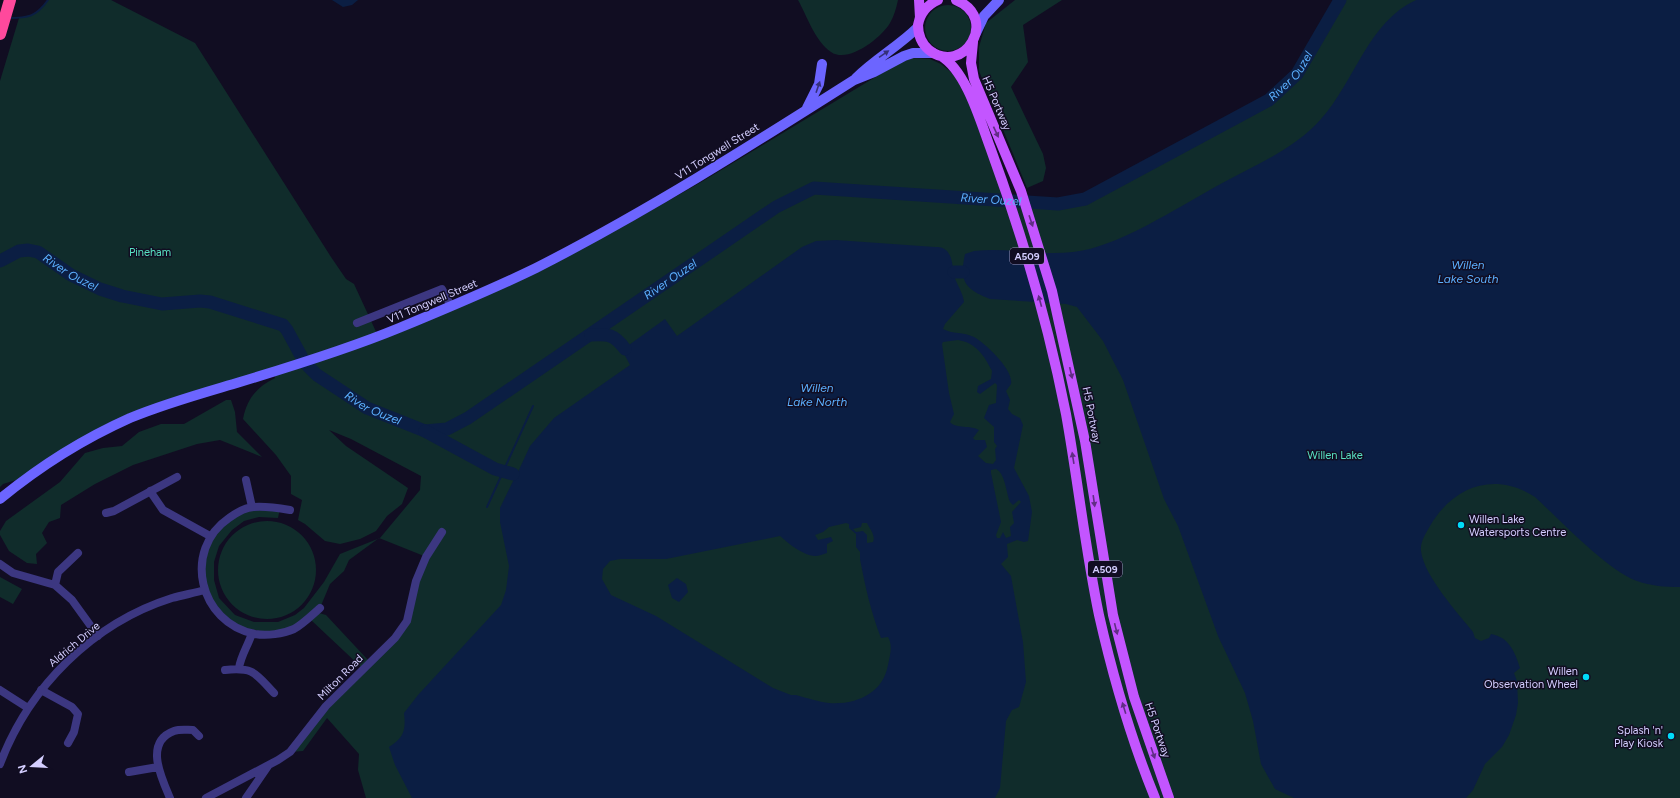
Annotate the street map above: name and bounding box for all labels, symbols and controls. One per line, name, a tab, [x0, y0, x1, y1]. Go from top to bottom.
water label: River Ouzel	[1266, 49, 1316, 104]
one-way arrow	[878, 50, 889, 58]
street label: H5 Portway	[979, 74, 1014, 132]
one-way arrow	[815, 81, 821, 93]
street label: V11 Tongwell Street	[673, 120, 762, 183]
one-way arrow	[993, 127, 999, 138]
water label: River Ouzel	[960, 191, 1022, 209]
one-way arrow	[1028, 215, 1034, 227]
park label: Pineham	[129, 246, 171, 259]
road number: A509	[1010, 248, 1044, 264]
water label: River Ouzel	[40, 251, 100, 294]
water label: River Ouzel	[641, 256, 700, 303]
water label: Willen Lake South	[1438, 258, 1499, 286]
street label: V11 Tongwell Street	[385, 277, 479, 326]
one-way arrow	[1036, 295, 1042, 307]
one-way arrow	[1069, 367, 1075, 379]
water label: Willen Lake North	[787, 381, 847, 409]
street label: H5 Portway	[1080, 386, 1103, 445]
water label: River Ouzel	[342, 388, 403, 428]
park label: Willen Lake	[1307, 449, 1363, 462]
one-way arrow	[1070, 452, 1076, 464]
one-way arrow	[1091, 495, 1097, 507]
place label: Willen Lake Watersports Centre	[1469, 513, 1566, 539]
marker: Willen Lake Watersports Centre	[1456, 520, 1466, 530]
road number: A509	[1088, 561, 1122, 577]
street label: Aldrich Drive	[46, 619, 103, 670]
one-way arrow	[1114, 623, 1120, 635]
street label: Milton Road	[315, 652, 366, 703]
place label: Willen Observation Wheel	[1484, 665, 1578, 691]
marker: Willen Observation Wheel	[1581, 672, 1591, 682]
street label: H5 Portway	[1142, 701, 1173, 760]
one-way arrow	[1121, 702, 1127, 714]
place label: Splash 'n' Play Kiosk	[1614, 724, 1664, 750]
marker: Splash 'n' Play Kiosk	[1666, 731, 1676, 741]
north arrow	[12, 746, 52, 786]
one-way arrow	[1150, 748, 1156, 760]
text: N	[15, 763, 30, 775]

